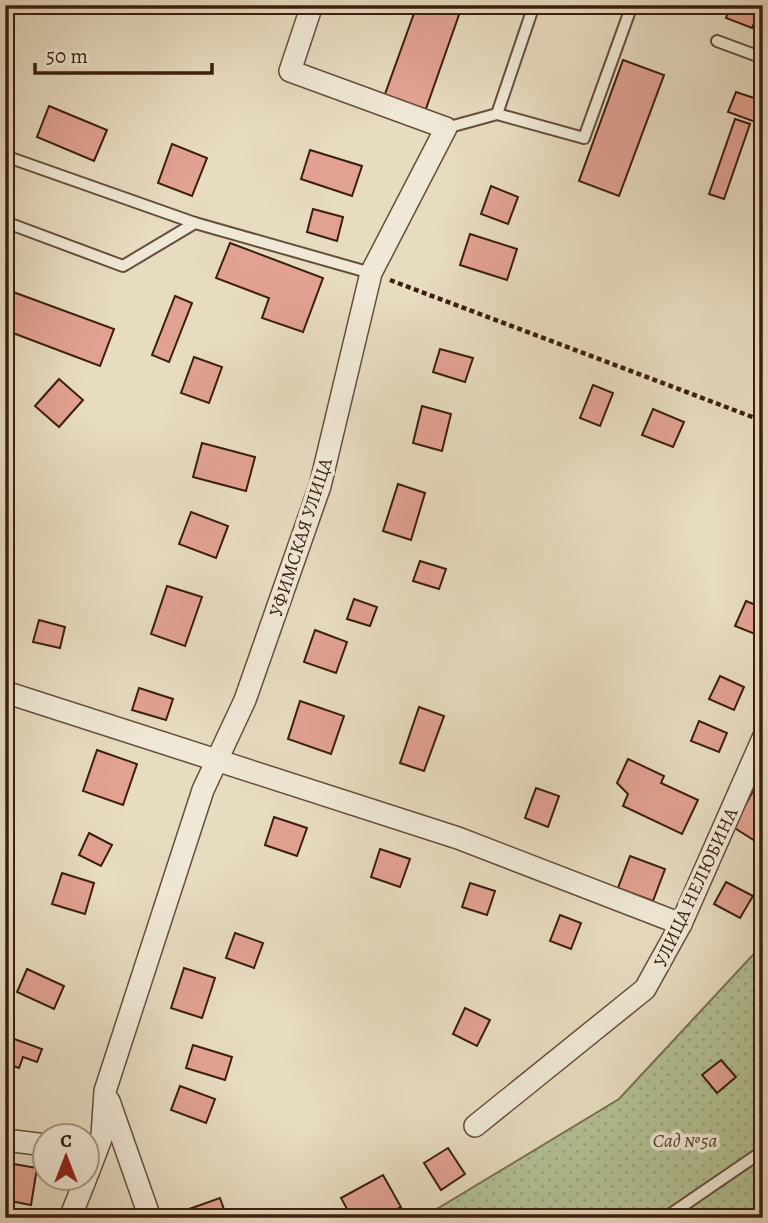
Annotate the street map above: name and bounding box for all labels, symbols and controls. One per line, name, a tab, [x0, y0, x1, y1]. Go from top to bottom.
scale bar	[35, 32, 212, 76]
text: 50 m	[46, 42, 88, 70]
street label: УФИМСКАЯ УЛИЦА	[263, 454, 339, 620]
street label: УЛИЦА НЕЛЮБИНА	[648, 803, 745, 971]
north arrow	[32, 1122, 102, 1192]
text: С	[60, 1128, 72, 1154]
park label: Сад №5а	[653, 1128, 718, 1154]

